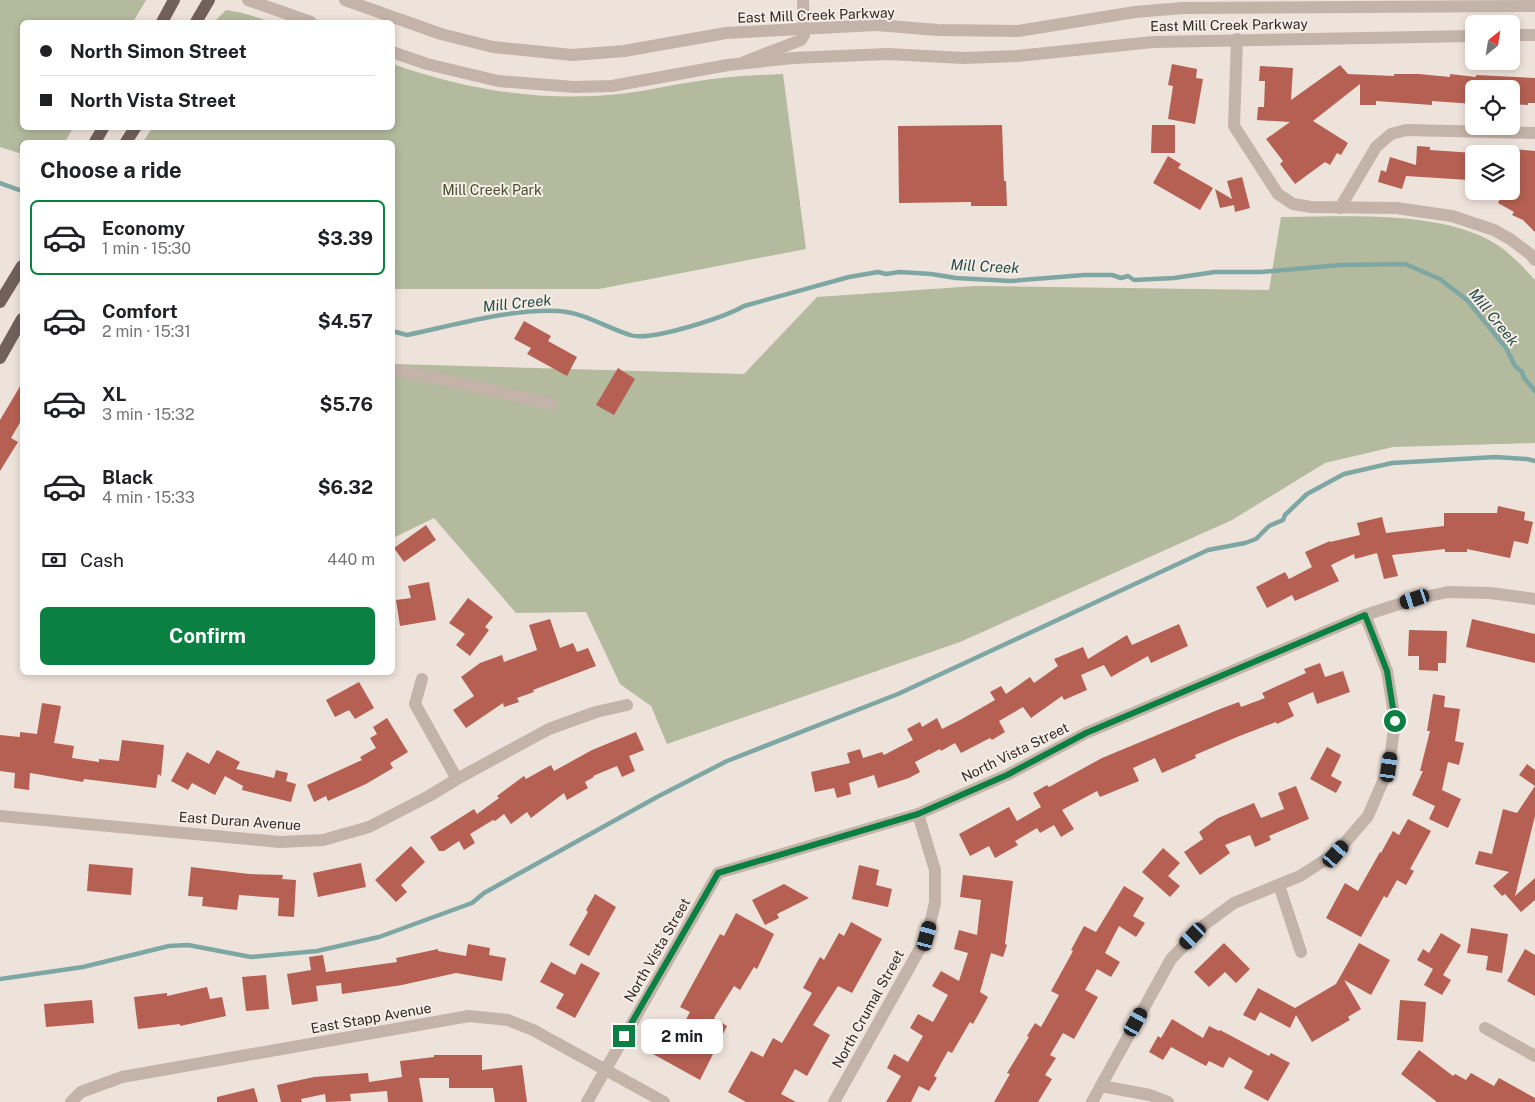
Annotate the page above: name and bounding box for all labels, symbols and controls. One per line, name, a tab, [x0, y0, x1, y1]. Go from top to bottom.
street label: East Mill Creek Parkway	[737, 4, 896, 26]
north arrow	[1465, 15, 1520, 70]
map controls	[1465, 15, 1520, 200]
street label: East Mill Creek Parkway	[1150, 16, 1308, 34]
text: North Simon Street	[70, 40, 247, 62]
button: locate	[1465, 80, 1520, 135]
text: North Vista Street	[70, 89, 236, 111]
button: layers	[1465, 145, 1520, 200]
text: Choose a ride	[40, 157, 182, 183]
park label: Mill Creek Park	[442, 182, 542, 198]
icon: car	[42, 215, 87, 260]
text: Economy	[102, 217, 185, 239]
text: $3.39	[317, 227, 373, 249]
text: 1 min · 15:30	[102, 239, 191, 258]
water label: Mill Creek	[950, 256, 1021, 276]
water label: Mill Creek	[1466, 285, 1523, 350]
water label: Mill Creek	[482, 291, 553, 315]
icon: car	[42, 298, 87, 343]
text: Comfort	[102, 300, 178, 322]
text: $4.57	[318, 310, 373, 332]
text: 2 min · 15:31	[102, 322, 191, 341]
icon: car	[42, 381, 87, 426]
text: XL	[102, 383, 127, 405]
text: $5.76	[319, 393, 373, 415]
text: 3 min · 15:32	[102, 405, 194, 424]
icon: car	[42, 464, 87, 509]
text: Black	[102, 466, 153, 488]
text: $6.32	[318, 476, 373, 498]
text: 4 min · 15:33	[102, 488, 195, 507]
icon: cash	[40, 546, 68, 574]
text: Cash	[80, 549, 124, 571]
text: 440 m	[327, 550, 375, 569]
car	[1398, 587, 1431, 611]
button: Confirm	[40, 607, 375, 665]
route start	[1384, 710, 1406, 732]
street label: North Vista Street	[959, 719, 1071, 785]
car	[1379, 751, 1398, 783]
street label: East Duran Avenue	[178, 809, 302, 833]
car	[1320, 838, 1351, 870]
street label: North Vista Street	[621, 895, 693, 1005]
car	[915, 920, 938, 952]
car	[1177, 920, 1208, 952]
street label: North Crumal Street	[829, 947, 907, 1071]
street label: East Stapp Avenue	[309, 999, 433, 1037]
car	[1122, 1005, 1149, 1039]
callout: 2 min	[642, 1018, 724, 1054]
route end	[613, 1025, 635, 1047]
text: 2 min	[661, 1027, 703, 1046]

